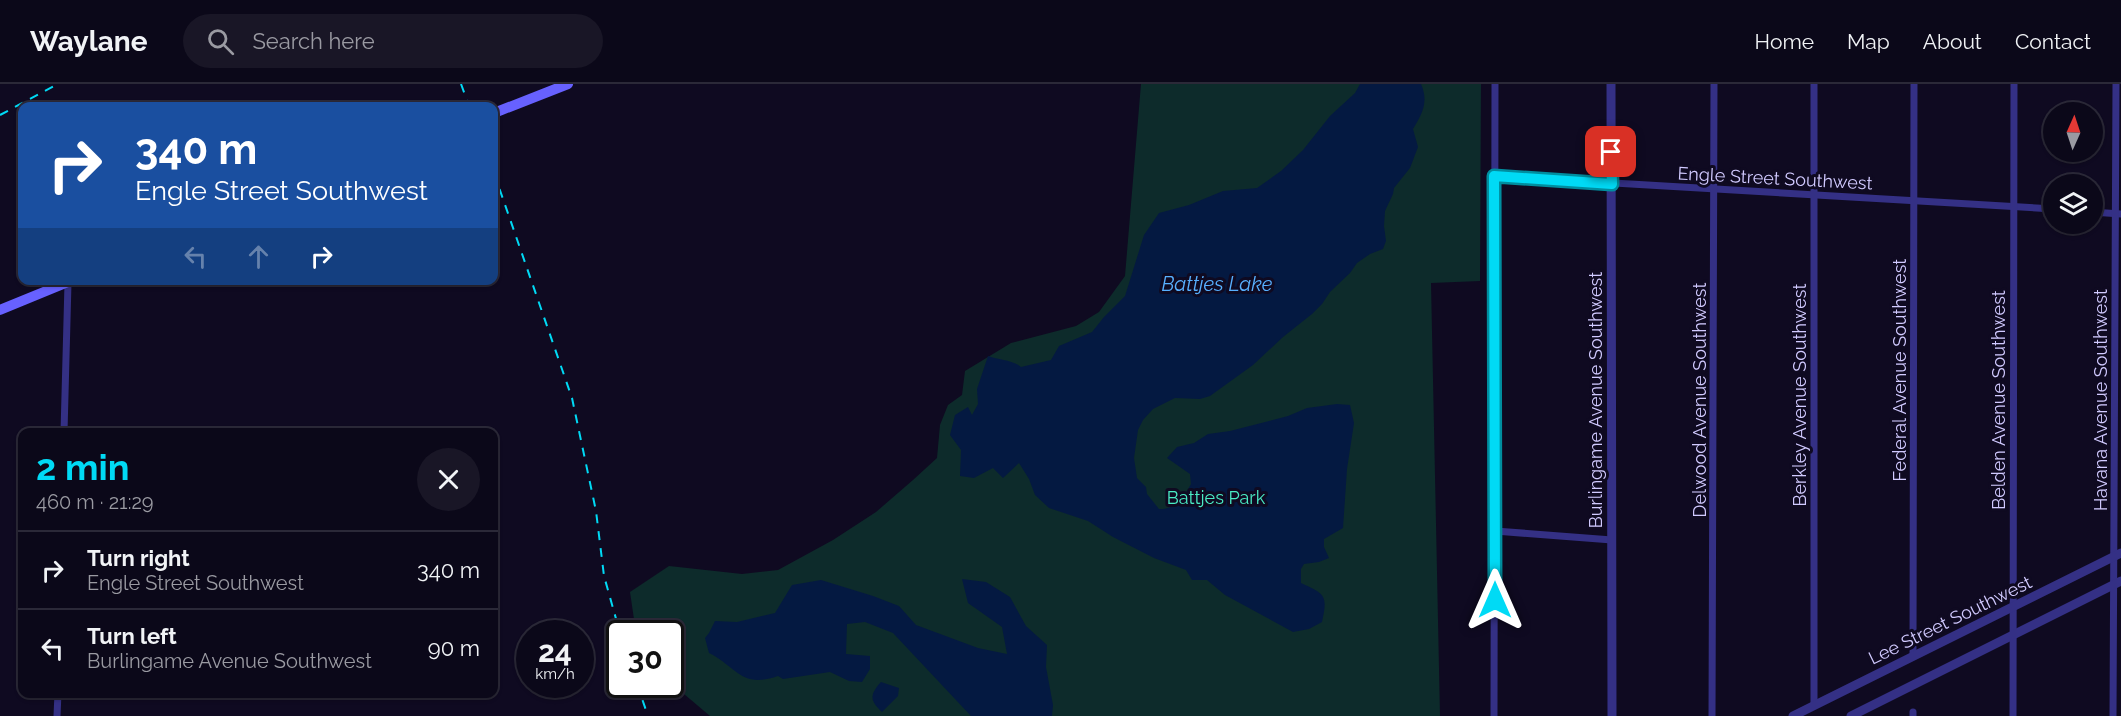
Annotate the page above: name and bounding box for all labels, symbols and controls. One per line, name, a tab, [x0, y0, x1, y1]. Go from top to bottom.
search box	[183, 14, 603, 68]
text: Waylane	[30, 25, 147, 58]
icon: search	[204, 25, 237, 58]
text: Search here	[252, 28, 375, 54]
text: Home	[1755, 29, 1814, 54]
text: Map	[1847, 29, 1890, 54]
text: About	[1923, 29, 1982, 54]
text: Contact	[2015, 29, 2091, 54]
north arrow	[2043, 102, 2103, 162]
map controls	[2043, 102, 2103, 234]
text: 340 m	[135, 125, 257, 174]
icon: right	[36, 126, 114, 204]
pin	[1585, 126, 1636, 177]
icon: arrive	[1594, 135, 1627, 168]
street label: Engle Street Southwest	[1677, 162, 1873, 194]
button: layers	[2043, 174, 2103, 234]
text: Engle Street Southwest	[135, 175, 428, 206]
icon: left	[179, 240, 212, 273]
icon: ahead	[242, 240, 275, 273]
icon: right	[305, 240, 338, 273]
street label: Federal Avenue Southwest	[1889, 259, 1910, 481]
water label: Battjes Lake	[1162, 272, 1273, 296]
street label: Burlingame Avenue Southwest	[1585, 272, 1606, 528]
street label: Delwood Avenue Southwest	[1689, 283, 1710, 517]
street label: Berkley Avenue Southwest	[1789, 284, 1810, 506]
street label: Havana Avenue Southwest	[2090, 289, 2111, 511]
street label: Belden Avenue Southwest	[1988, 290, 2009, 510]
text: 2 min	[36, 446, 129, 488]
button: close	[417, 448, 480, 511]
park label: Battjes Park	[1167, 487, 1266, 508]
text: 460 m · 21:29	[36, 490, 154, 514]
text: Turn right	[87, 545, 190, 571]
icon: right	[36, 554, 69, 587]
text: 340 m	[417, 557, 480, 583]
position arrow	[1463, 568, 1527, 632]
text: Engle Street Southwest	[87, 571, 304, 595]
street label: Lee Street Southwest	[1865, 571, 2035, 669]
speed limit sign: 30	[606, 620, 684, 698]
text: Turn left	[87, 623, 177, 649]
icon: left	[36, 632, 69, 665]
text: 24	[538, 634, 572, 669]
text: 90 m	[428, 635, 480, 661]
text: Burlingame Avenue Southwest	[87, 649, 372, 673]
text: km/h	[535, 665, 575, 683]

